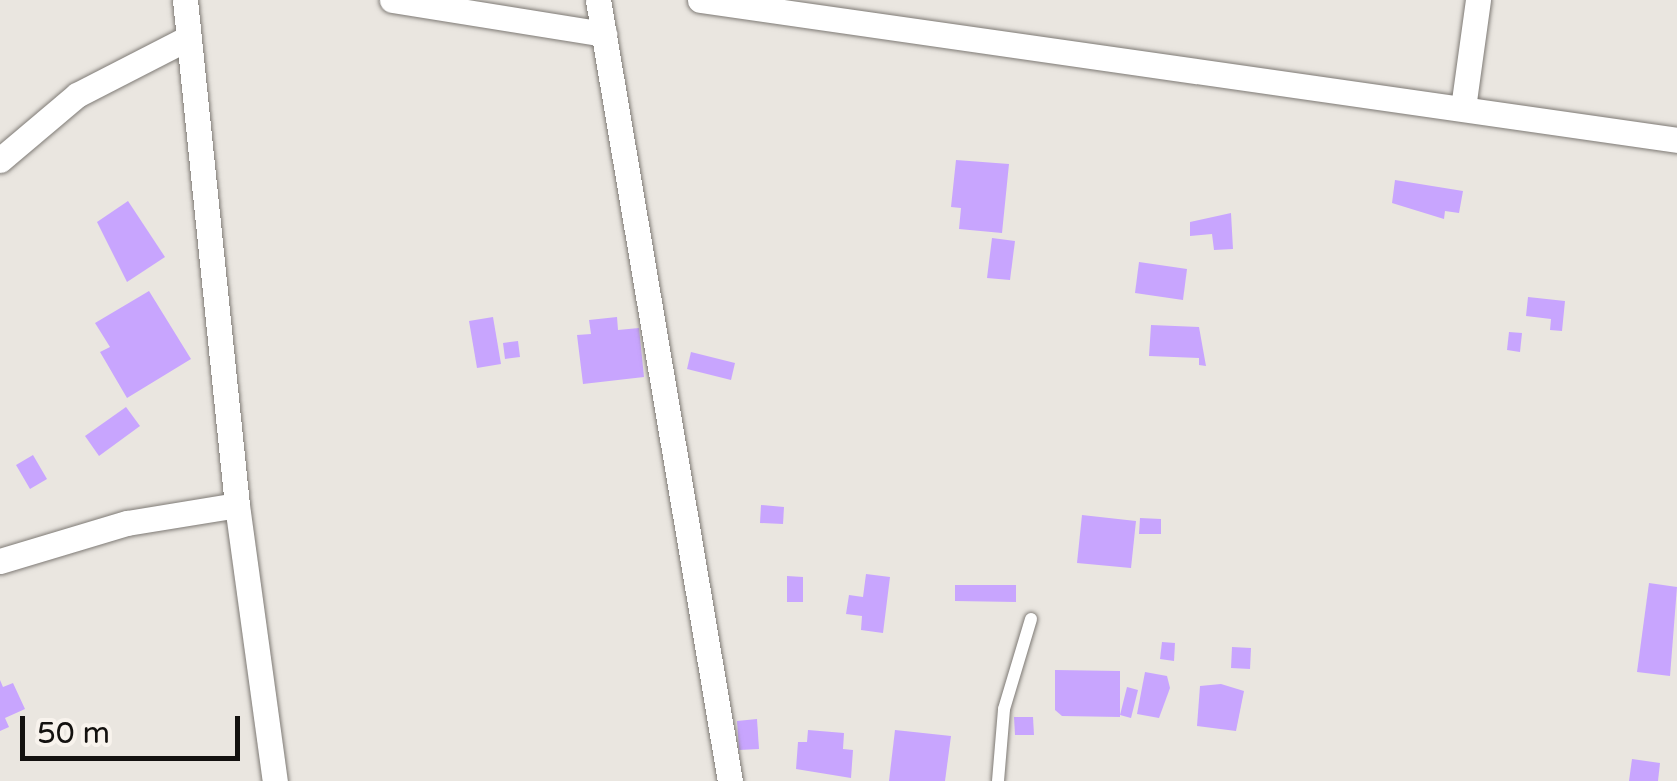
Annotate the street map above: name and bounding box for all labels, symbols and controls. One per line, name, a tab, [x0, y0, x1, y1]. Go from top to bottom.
scale bar	[25, 696, 245, 758]
text: 50 m	[37, 715, 110, 752]

